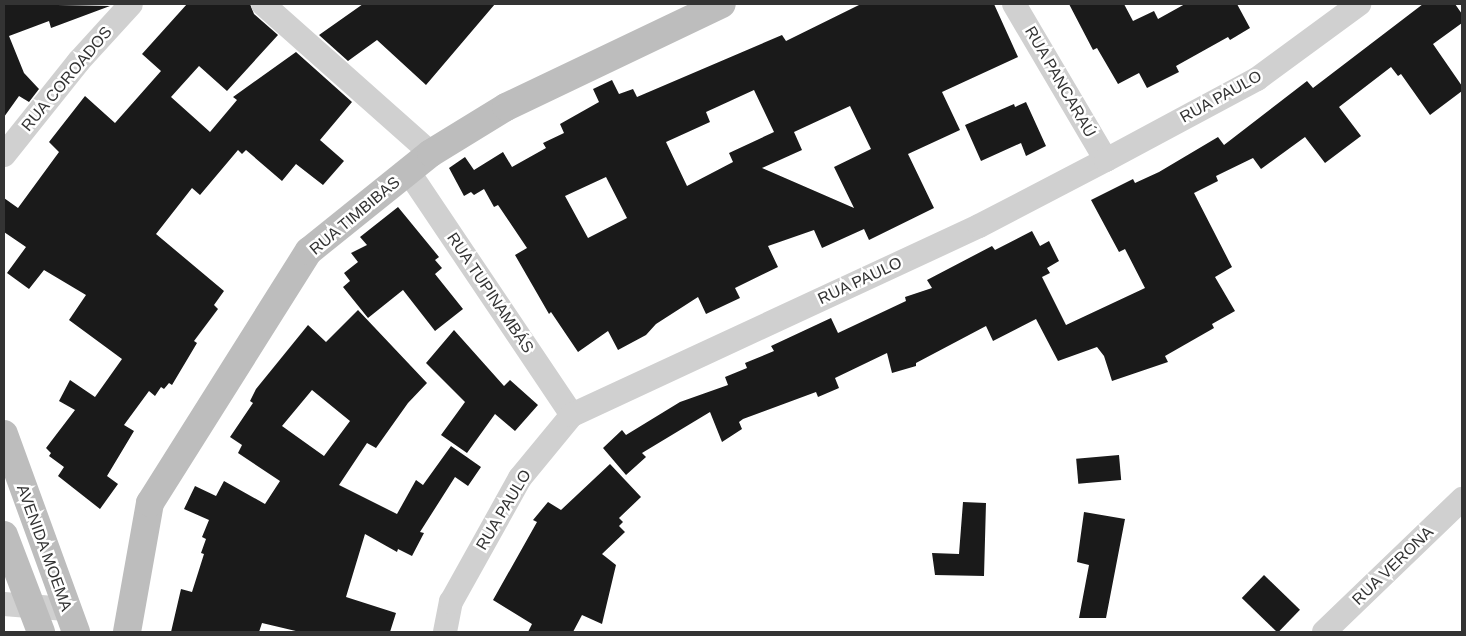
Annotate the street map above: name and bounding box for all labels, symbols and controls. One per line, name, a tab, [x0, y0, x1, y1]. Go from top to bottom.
street label: RUA COROADOS	[17, 22, 117, 136]
street label: RUA PANCARAÚ	[1020, 23, 1100, 141]
street label: RUA PAULO	[1176, 66, 1266, 128]
street label: RUA TIMBIBAS	[306, 172, 404, 260]
street label: RUA TUPINAMBÁS	[442, 229, 538, 357]
street label: RUA PAULO	[815, 253, 905, 309]
street label: RUA PAULO	[472, 466, 536, 554]
street label: AVENIDA MOEMA	[12, 482, 76, 614]
street label: RUA VERONA	[1348, 522, 1438, 610]

